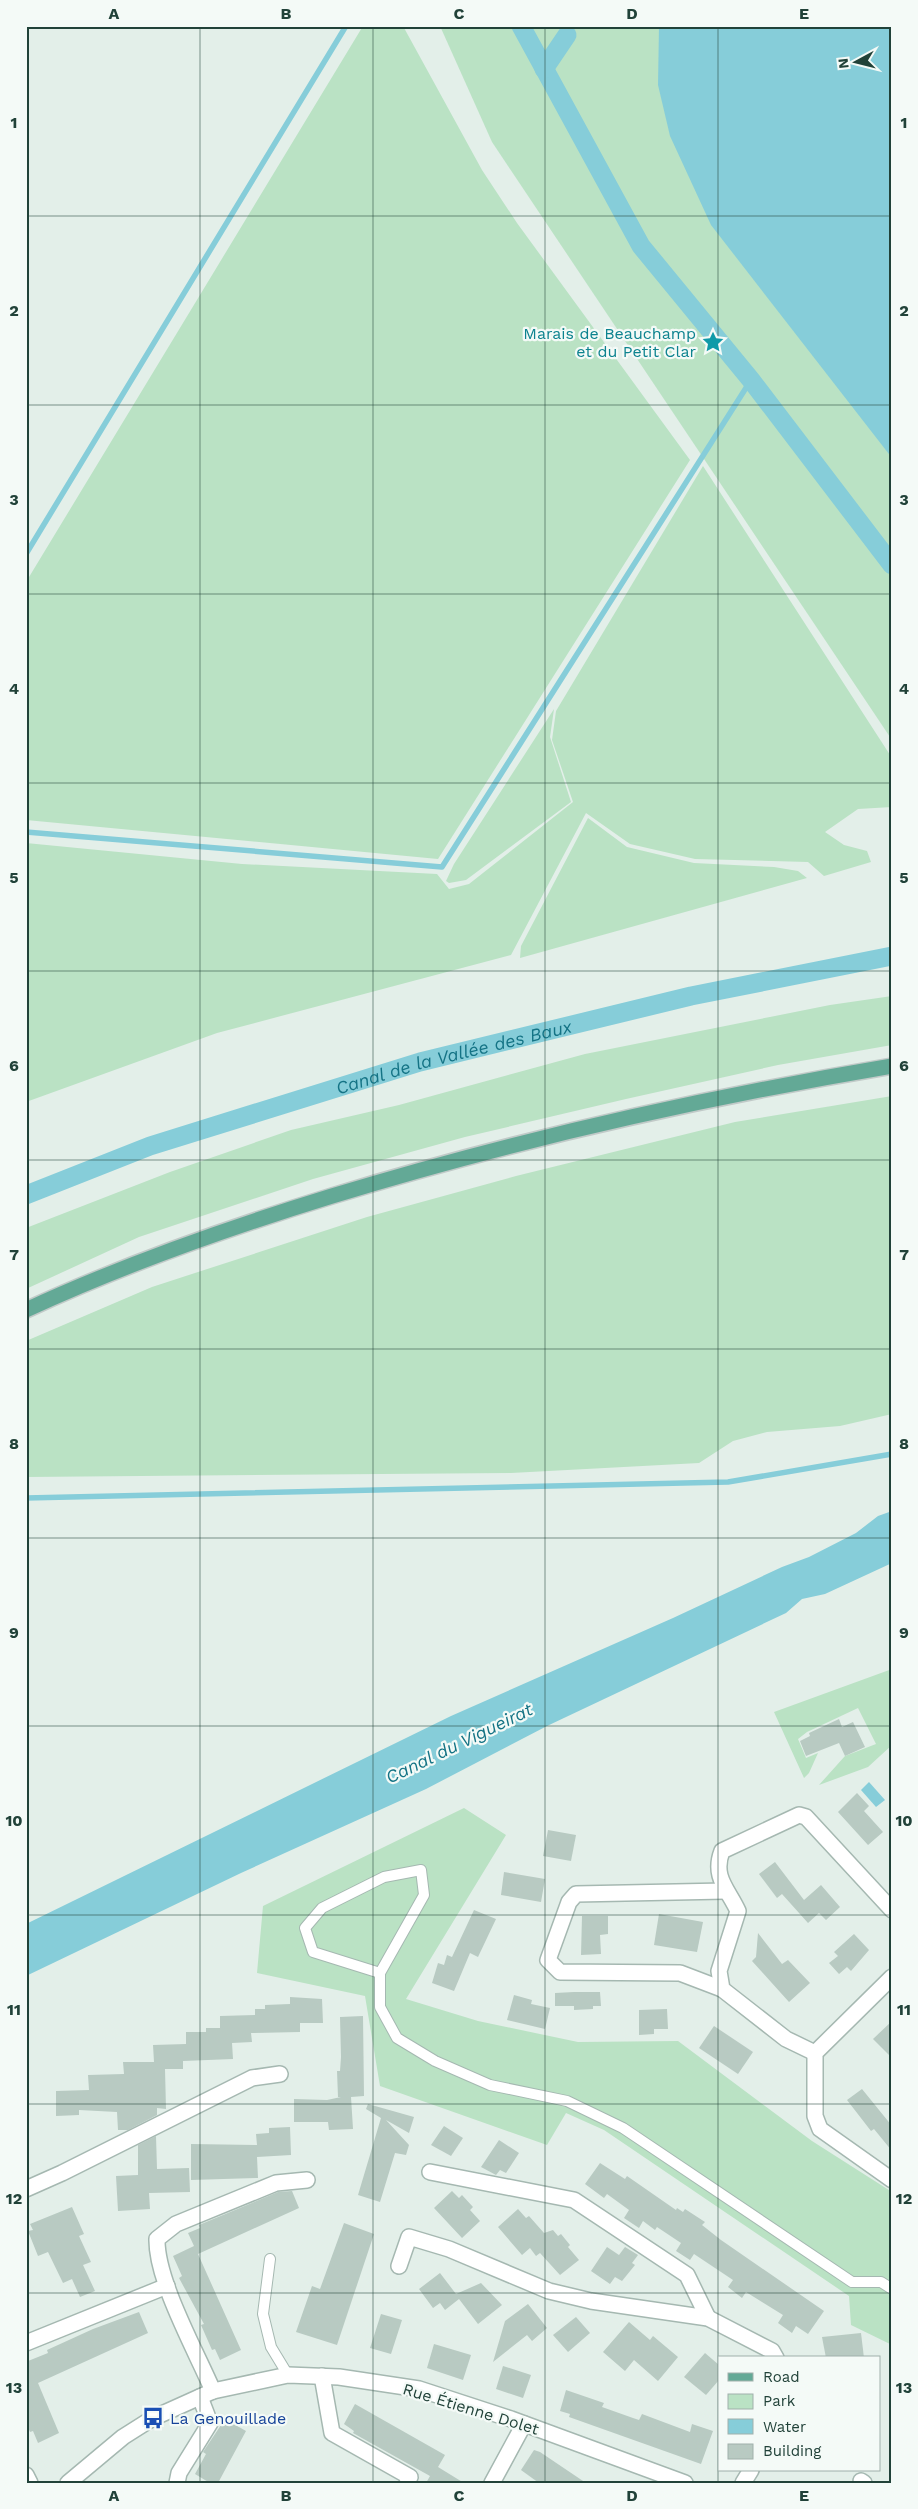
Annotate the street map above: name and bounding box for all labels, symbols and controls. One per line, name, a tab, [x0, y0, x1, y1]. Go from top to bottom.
text: A	[109, 4, 120, 23]
text: B	[281, 4, 292, 23]
text: C	[454, 4, 465, 23]
text: D	[626, 4, 638, 23]
text: E	[799, 4, 809, 23]
north arrow	[830, 38, 880, 88]
text: N	[835, 57, 852, 70]
text: 1	[11, 113, 17, 132]
text: 1	[901, 113, 907, 132]
text: 2	[9, 301, 19, 320]
text: 2	[899, 301, 909, 320]
place label: Marais de Beauchamp et du Petit Clar	[523, 324, 696, 361]
place icon: Marais de Beauchamp et du Petit Clar	[700, 329, 726, 355]
text: 3	[9, 490, 19, 509]
text: 3	[899, 490, 909, 509]
text: 4	[9, 679, 19, 698]
text: 4	[899, 679, 909, 698]
text: 5	[9, 868, 19, 887]
text: 5	[899, 868, 909, 887]
water label: Canal de la Vallée des Baux	[333, 1015, 574, 1098]
text: 6	[9, 1056, 19, 1075]
text: 6	[899, 1056, 909, 1075]
text: 7	[9, 1245, 19, 1264]
text: 7	[899, 1245, 909, 1264]
text: 8	[9, 1434, 19, 1453]
text: 8	[899, 1434, 909, 1453]
text: 9	[9, 1623, 19, 1642]
text: 9	[899, 1623, 909, 1642]
water label: Canal du Vigueirat	[382, 1698, 537, 1788]
text: 10	[5, 1811, 23, 1830]
text: 10	[895, 1811, 913, 1830]
text: 11	[7, 2000, 21, 2019]
text: 11	[897, 2000, 911, 2019]
text: 12	[6, 2189, 22, 2208]
text: 12	[896, 2189, 912, 2208]
legend	[718, 2356, 880, 2472]
text: Road	[763, 2368, 800, 2386]
text: 13	[6, 2378, 22, 2397]
text: 13	[896, 2378, 912, 2397]
street label: Rue Étienne Dolet	[401, 2379, 542, 2439]
text: Park	[763, 2392, 796, 2410]
bus stop icon: La Genouillade	[140, 2405, 166, 2431]
place label: La Genouillade	[170, 2409, 286, 2428]
text: Water	[763, 2418, 806, 2436]
text: Building	[763, 2442, 821, 2460]
text: A	[109, 2486, 120, 2505]
text: B	[281, 2486, 292, 2505]
text: C	[454, 2486, 465, 2505]
text: D	[626, 2486, 638, 2505]
text: E	[799, 2486, 809, 2505]

